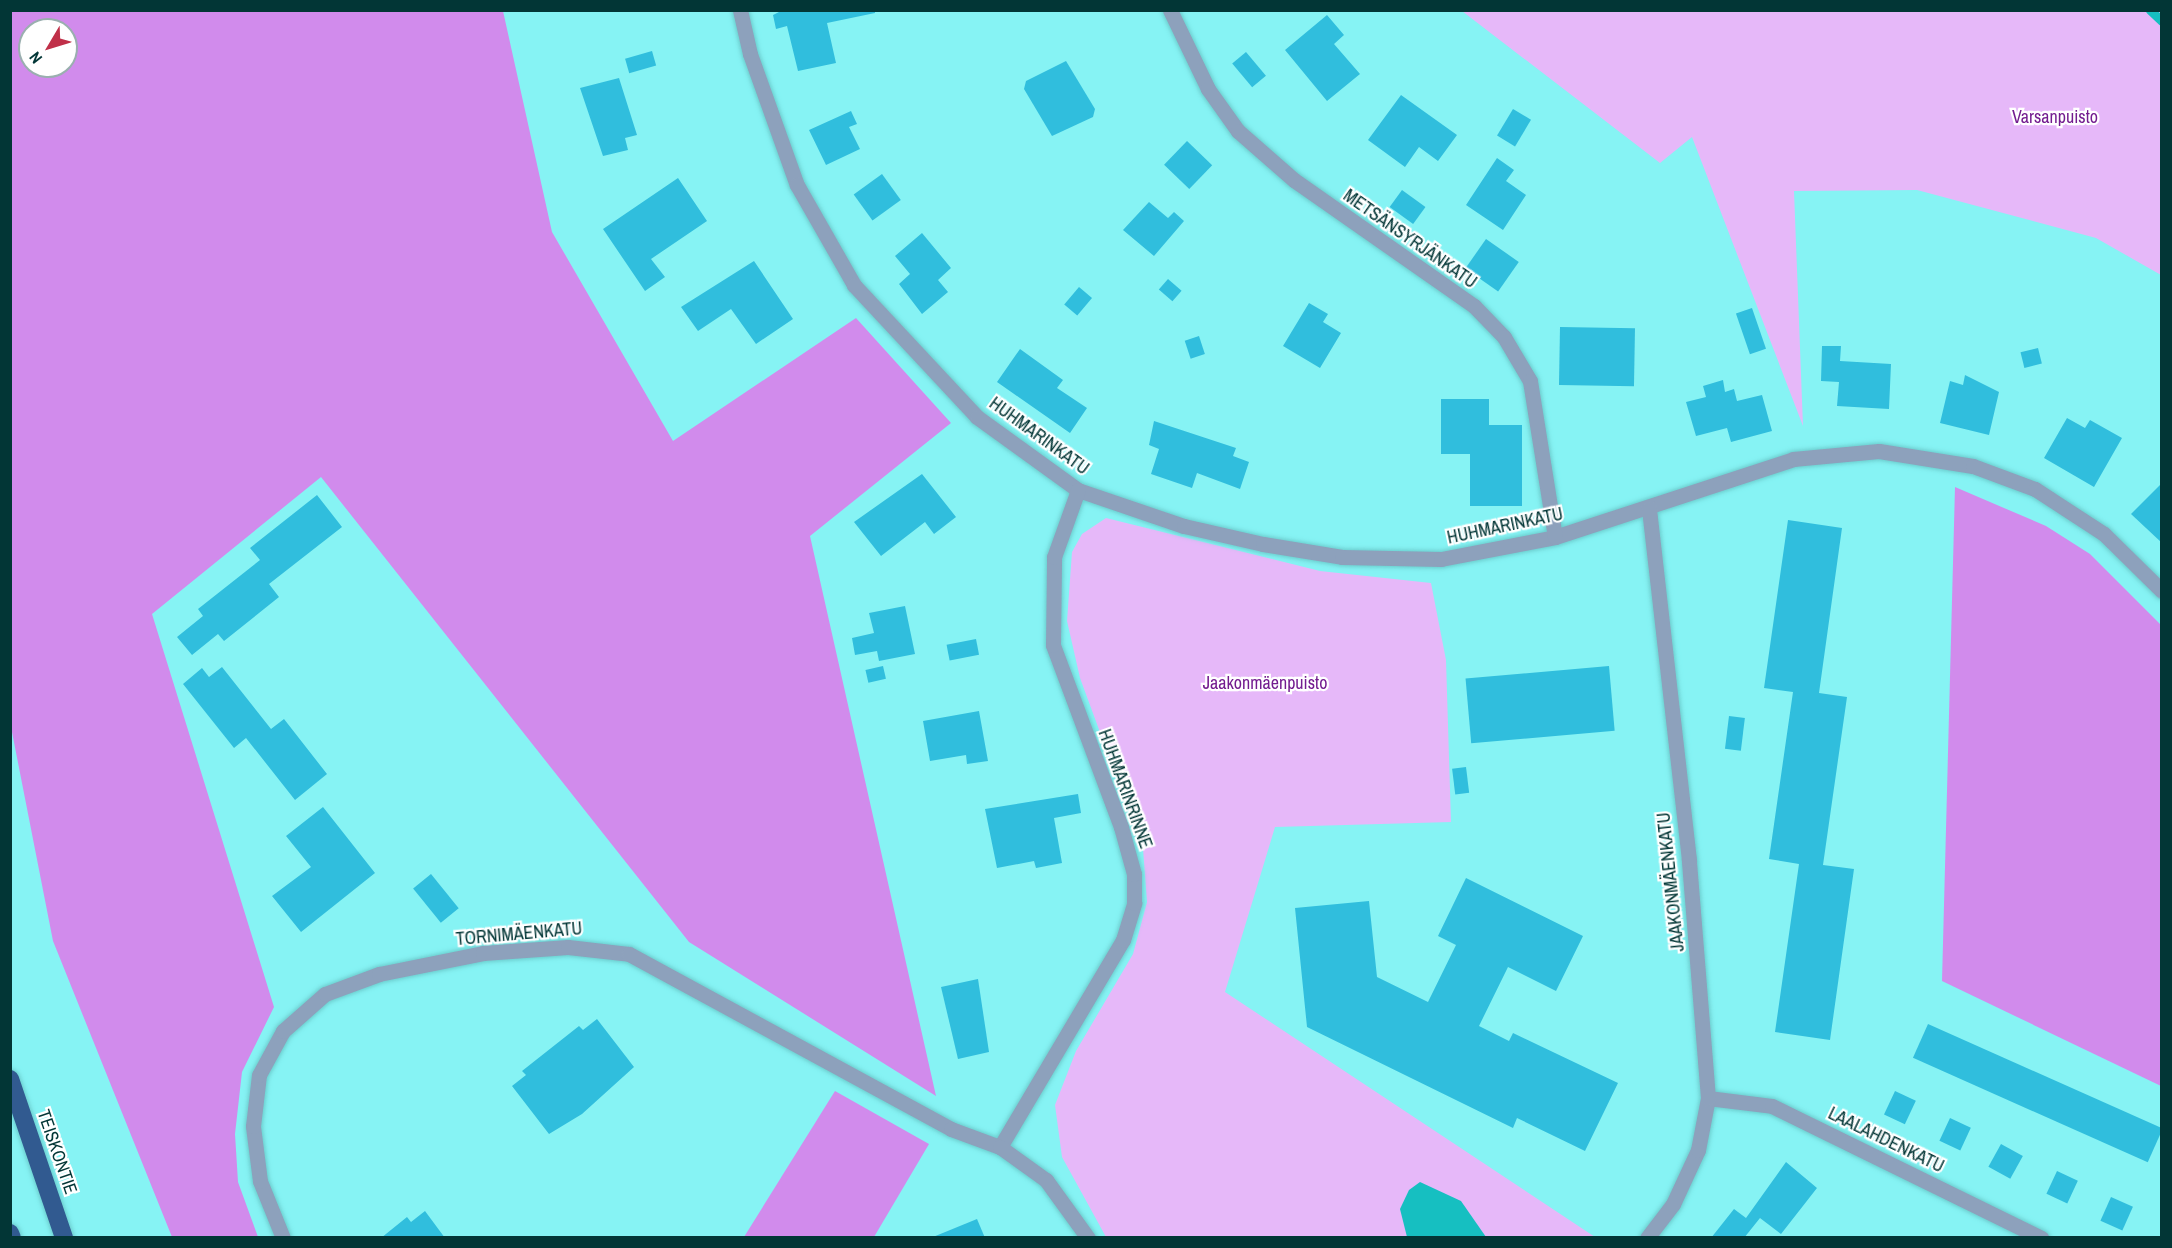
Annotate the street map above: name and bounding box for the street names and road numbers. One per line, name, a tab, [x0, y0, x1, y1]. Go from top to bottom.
street label: METSÄNSYRJÄNKATU	[1339, 185, 1481, 293]
street label: HUHMARINKATU	[985, 393, 1093, 479]
street label: HUHMARINKATU	[1445, 503, 1565, 549]
street label: HUHMARINRINNE	[1093, 726, 1157, 852]
street label: JAAKONMÄENKATU	[1653, 811, 1689, 953]
street label: TORNIMÄENKATU	[455, 918, 583, 950]
street label: LAALAHDENKATU	[1825, 1103, 1947, 1177]
street label: TEISKONTIE	[33, 1107, 81, 1197]

